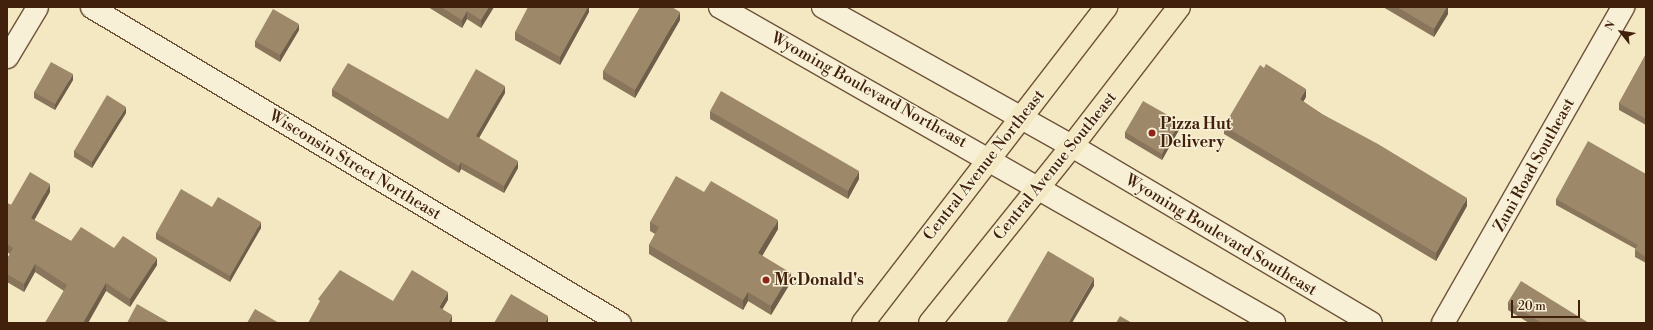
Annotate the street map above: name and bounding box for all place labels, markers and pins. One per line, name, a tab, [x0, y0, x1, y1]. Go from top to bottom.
place label: Pizza Hut Delivery	[1160, 114, 1231, 152]
marker: Pizza Hut Delivery	[1147, 128, 1157, 138]
place label: McDonald's	[774, 270, 864, 290]
marker: McDonald's	[761, 275, 771, 285]

